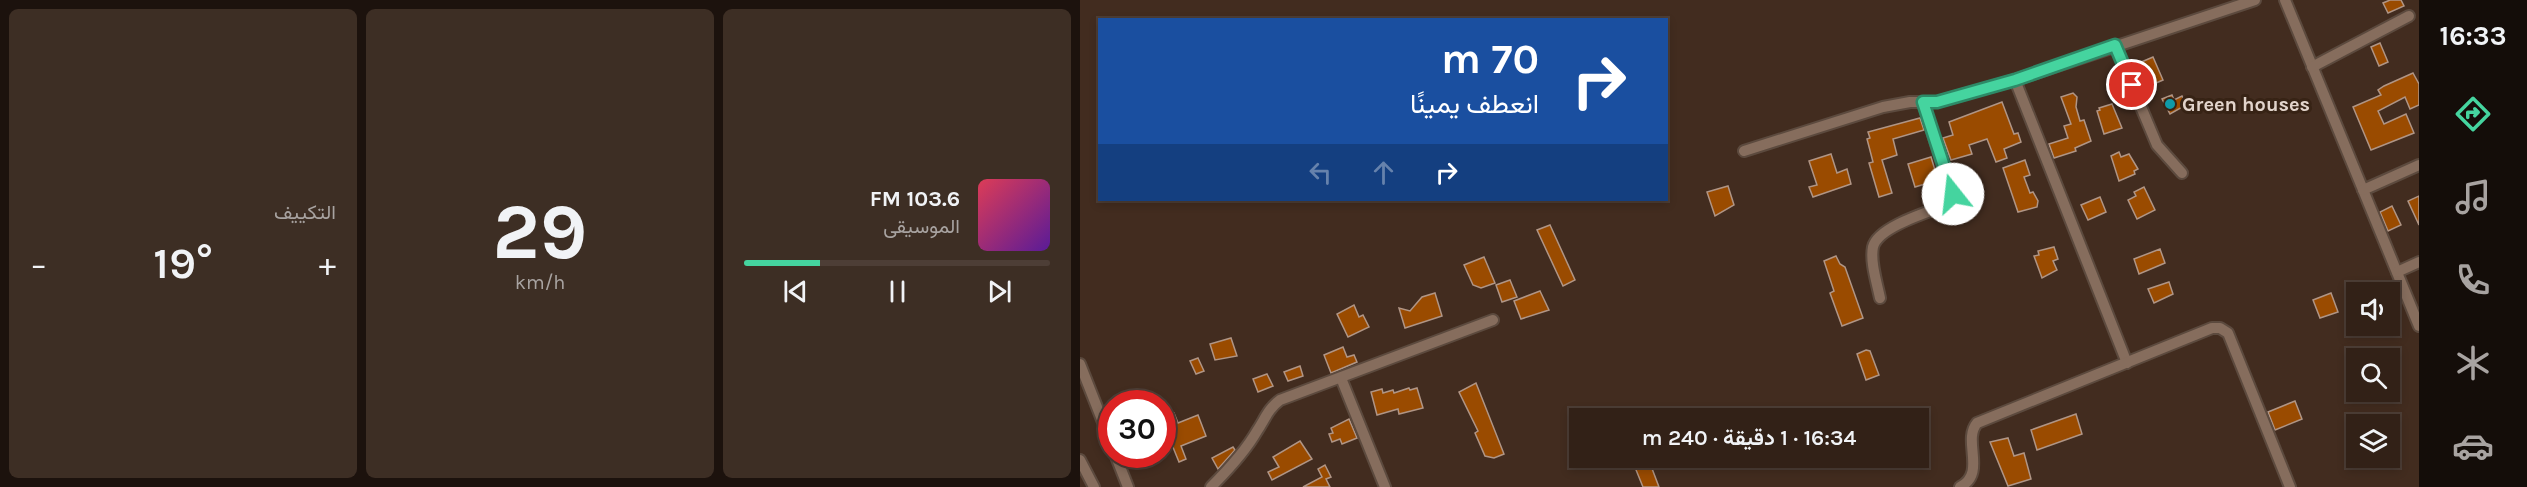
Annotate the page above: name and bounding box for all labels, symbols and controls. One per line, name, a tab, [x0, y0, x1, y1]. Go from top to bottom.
text: 16:33	[2440, 20, 2506, 52]
text: 70 m	[1441, 34, 1539, 84]
icon: right	[1560, 42, 1638, 120]
pin	[2106, 59, 2157, 110]
icon: arrive	[2115, 68, 2148, 101]
text: انعطف يمينًا	[1410, 88, 1539, 120]
place label: Green houses	[2182, 93, 2310, 116]
icon: directions	[2452, 93, 2494, 135]
marker: Green houses	[2163, 97, 2177, 111]
icon: left	[1304, 156, 1337, 189]
icon: ahead	[1367, 156, 1400, 189]
icon: right	[1430, 156, 1463, 189]
position arrow	[1921, 162, 1985, 226]
icon: music	[2452, 176, 2494, 218]
text: 29	[493, 186, 587, 278]
text: 103.6 FM	[870, 186, 960, 212]
text: التكييف	[274, 201, 336, 224]
text: الموسيقى	[883, 215, 960, 238]
text: 19°	[153, 237, 213, 289]
text: −	[30, 245, 47, 283]
text: +	[319, 245, 336, 283]
icon: phone	[2452, 259, 2494, 301]
text: km/h	[515, 271, 565, 294]
icon: previous	[779, 275, 812, 308]
icon: pause	[881, 275, 914, 308]
icon: next	[983, 275, 1016, 308]
map controls	[2346, 282, 2400, 468]
button: sound	[2346, 282, 2400, 336]
icon: climate	[2452, 342, 2494, 384]
button: search	[2346, 348, 2400, 402]
speed limit sign: 30	[1098, 390, 1176, 468]
button: layers	[2346, 414, 2400, 468]
text: 16:34 · 1 دقيقة · 240 m	[1642, 425, 1856, 451]
icon: car	[2452, 425, 2494, 467]

